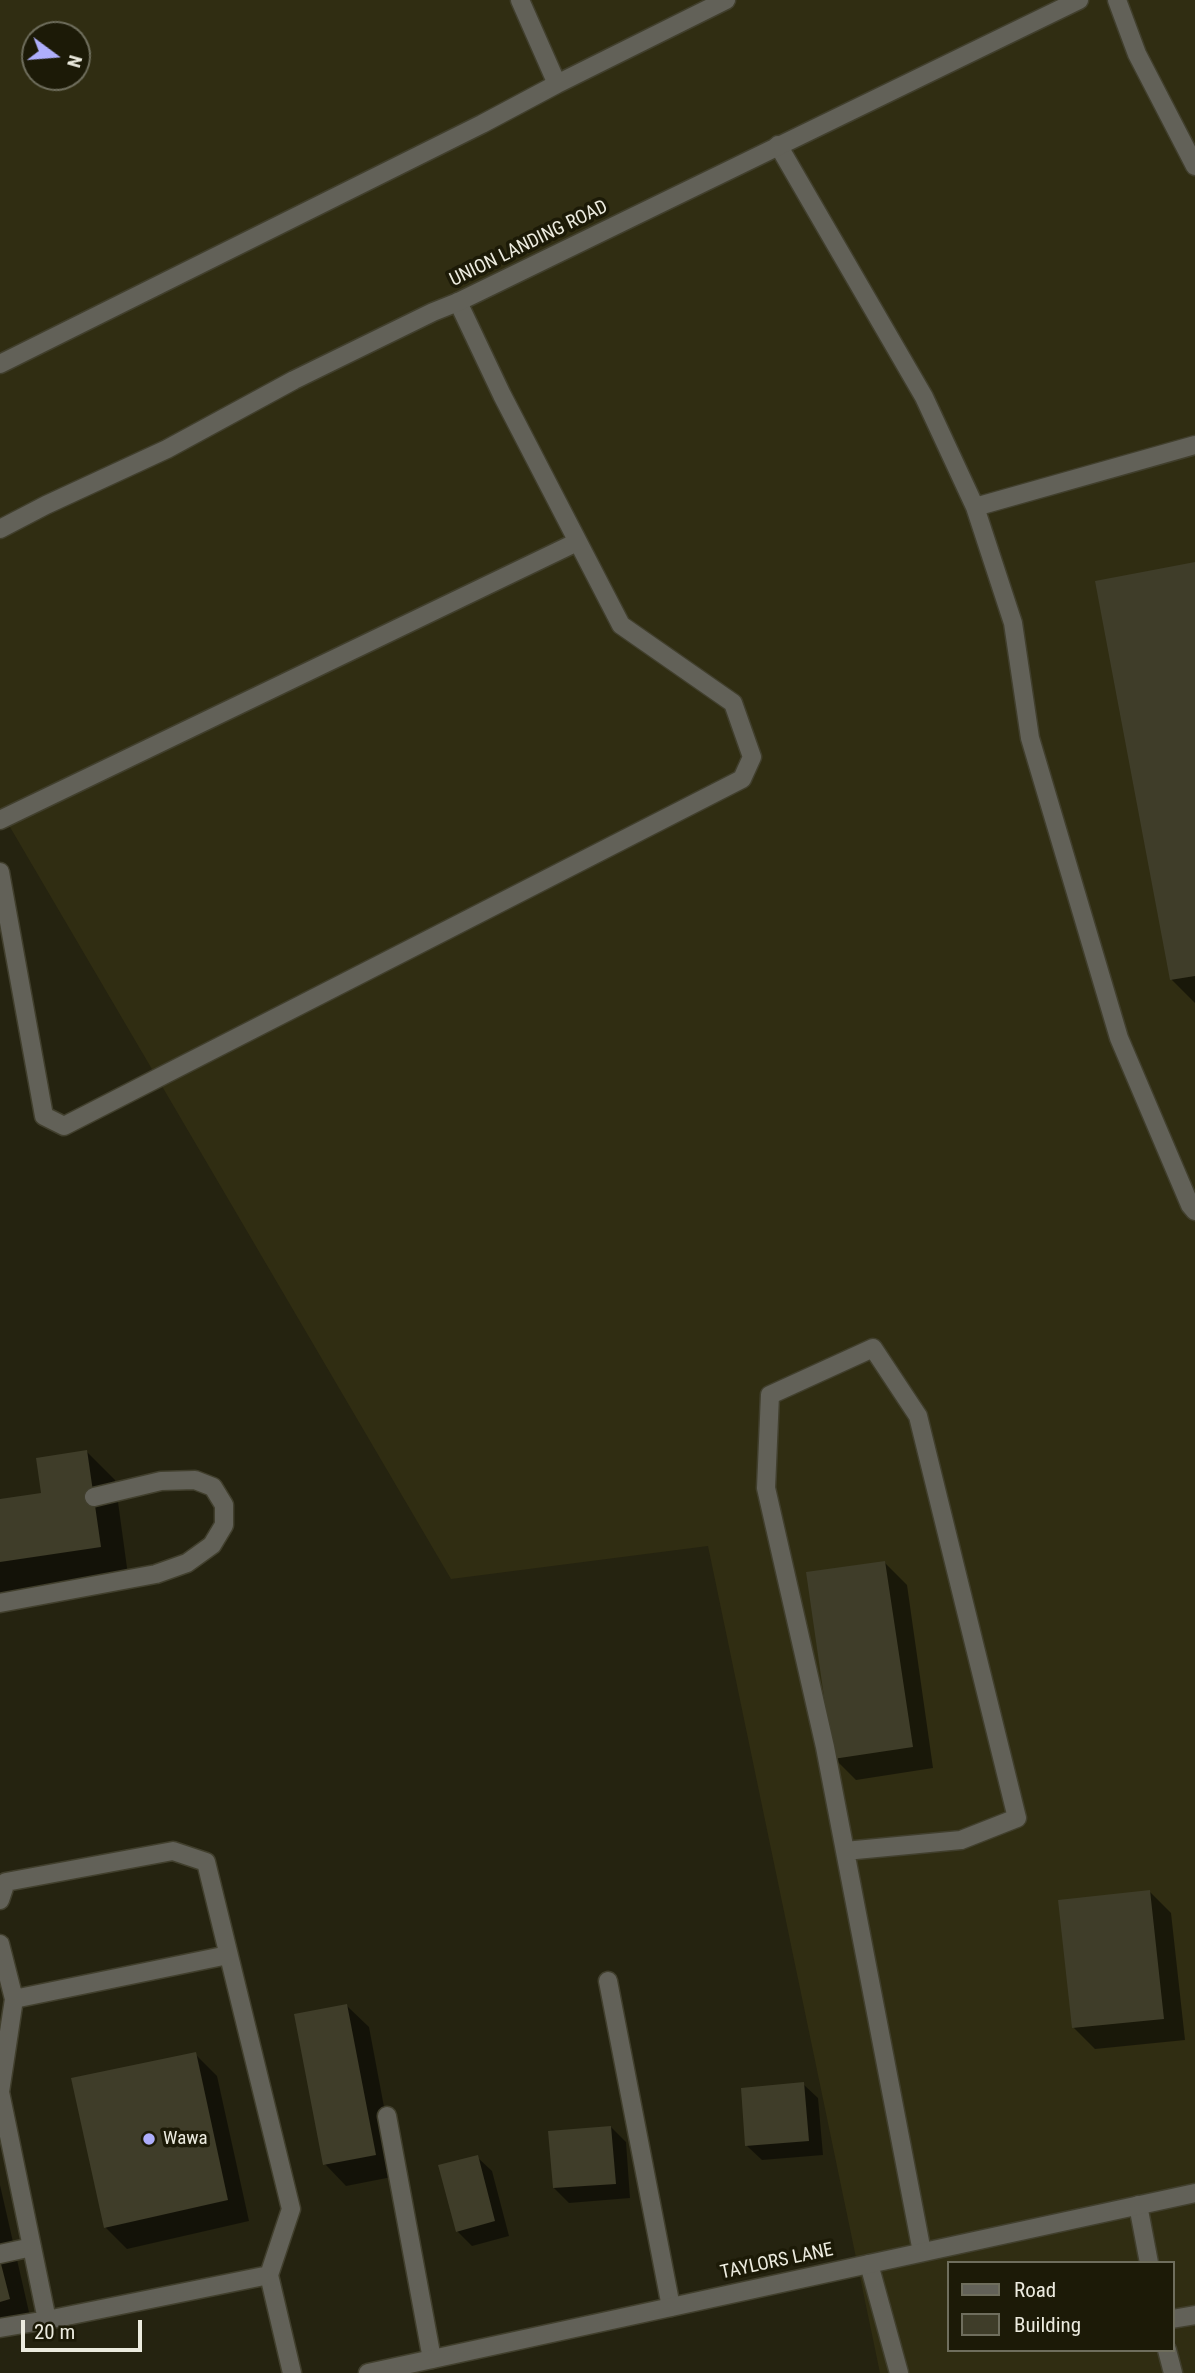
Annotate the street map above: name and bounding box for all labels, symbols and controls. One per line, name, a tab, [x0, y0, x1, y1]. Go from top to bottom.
north arrow	[21, 21, 91, 91]
text: N	[62, 53, 87, 70]
street label: UNION LANDING ROAD	[446, 196, 612, 292]
place label: Wawa	[163, 2128, 208, 2150]
marker: Wawa	[141, 2131, 157, 2147]
street label: TAYLORS LANE	[719, 2239, 835, 2285]
legend	[946, 2261, 1174, 2352]
text: Road	[1014, 2278, 1056, 2302]
scale bar	[24, 2306, 145, 2350]
text: Building	[1014, 2313, 1081, 2337]
text: 20 m	[34, 2320, 75, 2344]

